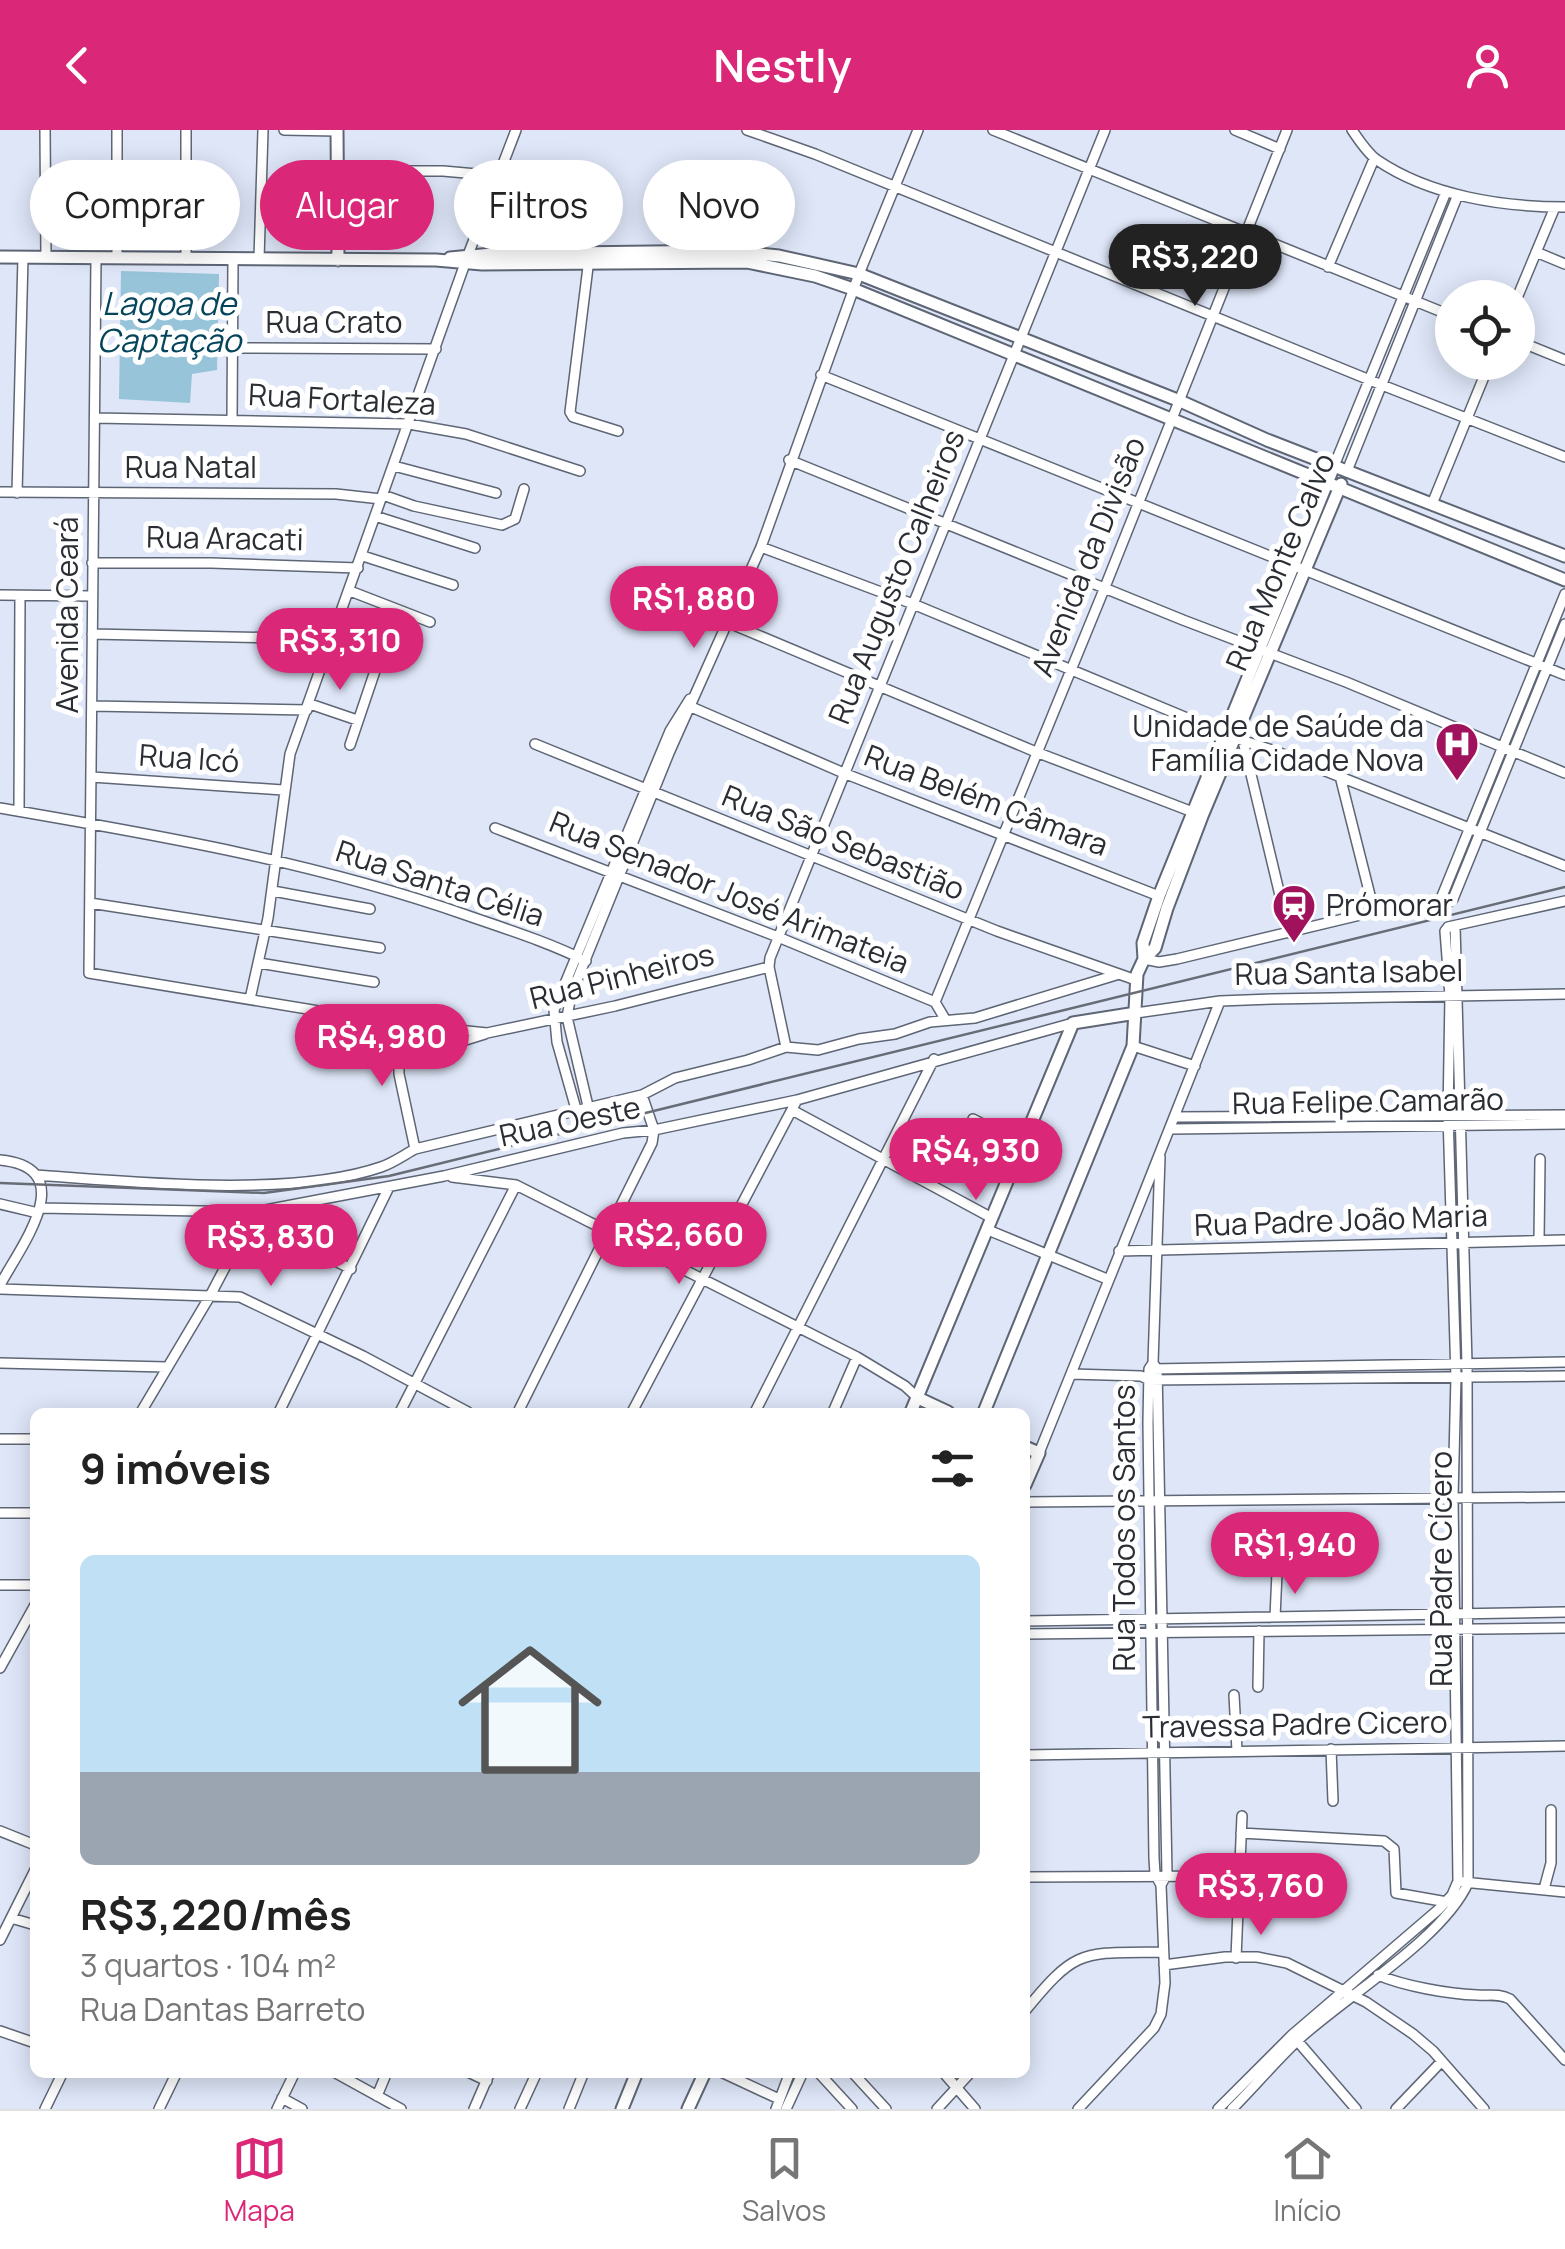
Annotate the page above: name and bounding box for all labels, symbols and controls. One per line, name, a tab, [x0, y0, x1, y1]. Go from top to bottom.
text: Nestly	[713, 34, 852, 96]
icon: back	[50, 38, 105, 93]
icon: person	[1460, 38, 1515, 93]
chip: Comprar	[30, 160, 240, 250]
chip: Alugar	[260, 160, 434, 250]
chip: Filtros	[454, 160, 623, 250]
chip: Novo	[643, 160, 795, 250]
pin: R$3,220	[1103, 224, 1287, 309]
text: R$3,220	[1131, 234, 1259, 278]
map controls	[1435, 280, 1535, 380]
button: locate	[1435, 280, 1535, 380]
water label: Lagoa de Captação	[97, 281, 243, 362]
street label: Rua Crato	[266, 301, 402, 342]
street label: Rua Fortaleza	[247, 373, 437, 424]
street label: Rua Augusto Calheiros	[818, 423, 973, 730]
street label: Avenida da Divisão	[1021, 431, 1154, 682]
street label: Rua Natal	[125, 446, 257, 487]
street label: Rua Monte Calvo	[1215, 446, 1344, 677]
street label: Avenida Ceará	[46, 516, 87, 714]
street label: Rua Aracati	[146, 516, 304, 559]
pin: R$1,880	[602, 566, 786, 651]
text: R$1,880	[632, 576, 756, 620]
pin: R$3,310	[248, 608, 432, 693]
text: R$3,310	[278, 618, 402, 662]
place label: Unidade de Saúde da Família Cidade Nova	[1132, 705, 1424, 780]
hospital icon: Unidade de Saúde da Família Cidade Nova	[1434, 721, 1480, 782]
street label: Rua Icó	[138, 734, 241, 781]
street label: Rua Belém Câmara	[859, 734, 1114, 865]
street label: Rua São Sebastião	[716, 774, 971, 909]
street label: Rua Senador José Arimateia	[544, 801, 915, 983]
street label: Rua Santa Célia	[331, 830, 550, 936]
station icon: Prómorar	[1271, 883, 1317, 944]
place label: Prómorar	[1326, 884, 1453, 925]
street label: Rua Pinheiros	[525, 933, 718, 1018]
street label: Rua Santa Isabel	[1234, 949, 1464, 994]
pin: R$4,980	[290, 1004, 474, 1089]
text: R$4,980	[317, 1014, 447, 1058]
street label: Rua Felipe Camarão	[1232, 1078, 1504, 1123]
street label: Rua Oeste	[495, 1086, 644, 1155]
pin: R$4,930	[884, 1118, 1068, 1203]
text: R$4,930	[911, 1128, 1041, 1172]
street label: Rua Padre João Maria	[1193, 1194, 1488, 1245]
pin: R$2,660	[587, 1202, 771, 1287]
pin: R$3,830	[179, 1204, 363, 1289]
text: R$2,660	[614, 1212, 744, 1256]
text: R$3,830	[207, 1214, 335, 1258]
street label: Rua Todos os Santos	[1103, 1385, 1144, 1671]
text: 9 imóveis	[80, 1439, 271, 1497]
icon: filters	[925, 1441, 980, 1496]
street label: Rua Padre Cícero	[1420, 1451, 1461, 1687]
pin: R$1,940	[1203, 1512, 1387, 1597]
text: R$1,940	[1233, 1522, 1357, 1566]
icon: home	[440, 1620, 620, 1800]
street label: Travessa Padre Cicero	[1142, 1700, 1448, 1747]
pin: R$3,760	[1169, 1853, 1353, 1938]
text: R$3,760	[1197, 1863, 1325, 1907]
text: R$3,220/mês	[80, 1885, 352, 1943]
text: 3 quartos · 104 m²	[80, 1943, 336, 1987]
text: Rua Dantas Barreto	[80, 1987, 365, 2031]
tab: Mapa	[224, 2131, 295, 2229]
tab: Salvos	[742, 2131, 826, 2229]
tab: Início	[1273, 2131, 1341, 2229]

